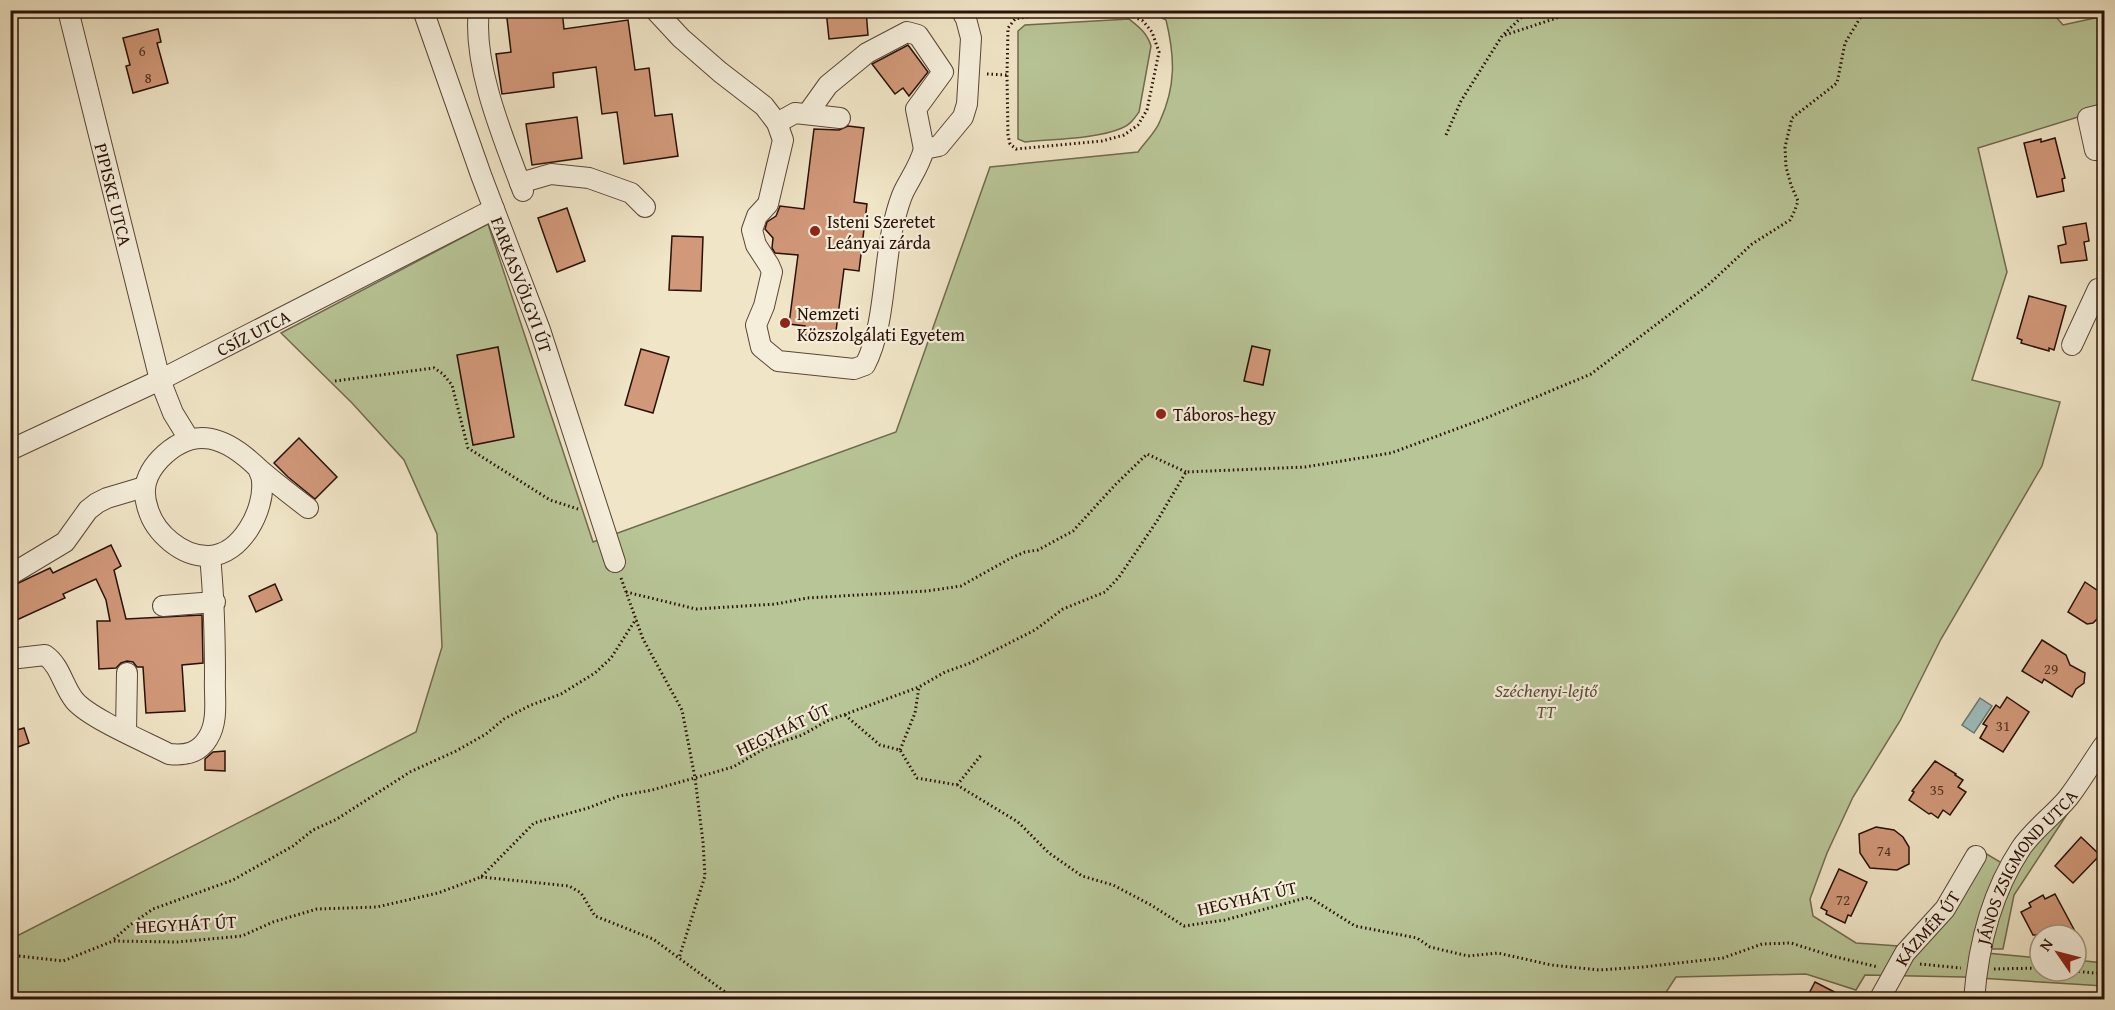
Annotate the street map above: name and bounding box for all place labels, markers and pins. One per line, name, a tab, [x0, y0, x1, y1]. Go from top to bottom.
place label: Isteni Szeretet Leányai zárda	[827, 208, 936, 256]
marker: Isteni Szeretet Leányai zárda	[808, 224, 822, 238]
place label: Nemzeti Közszolgálati Egyetem	[797, 300, 965, 348]
marker: Nemzeti Közszolgálati Egyetem	[778, 316, 792, 330]
place label: Táboros-hegy	[1173, 401, 1276, 428]
marker: Táboros-hegy	[1154, 407, 1168, 421]

